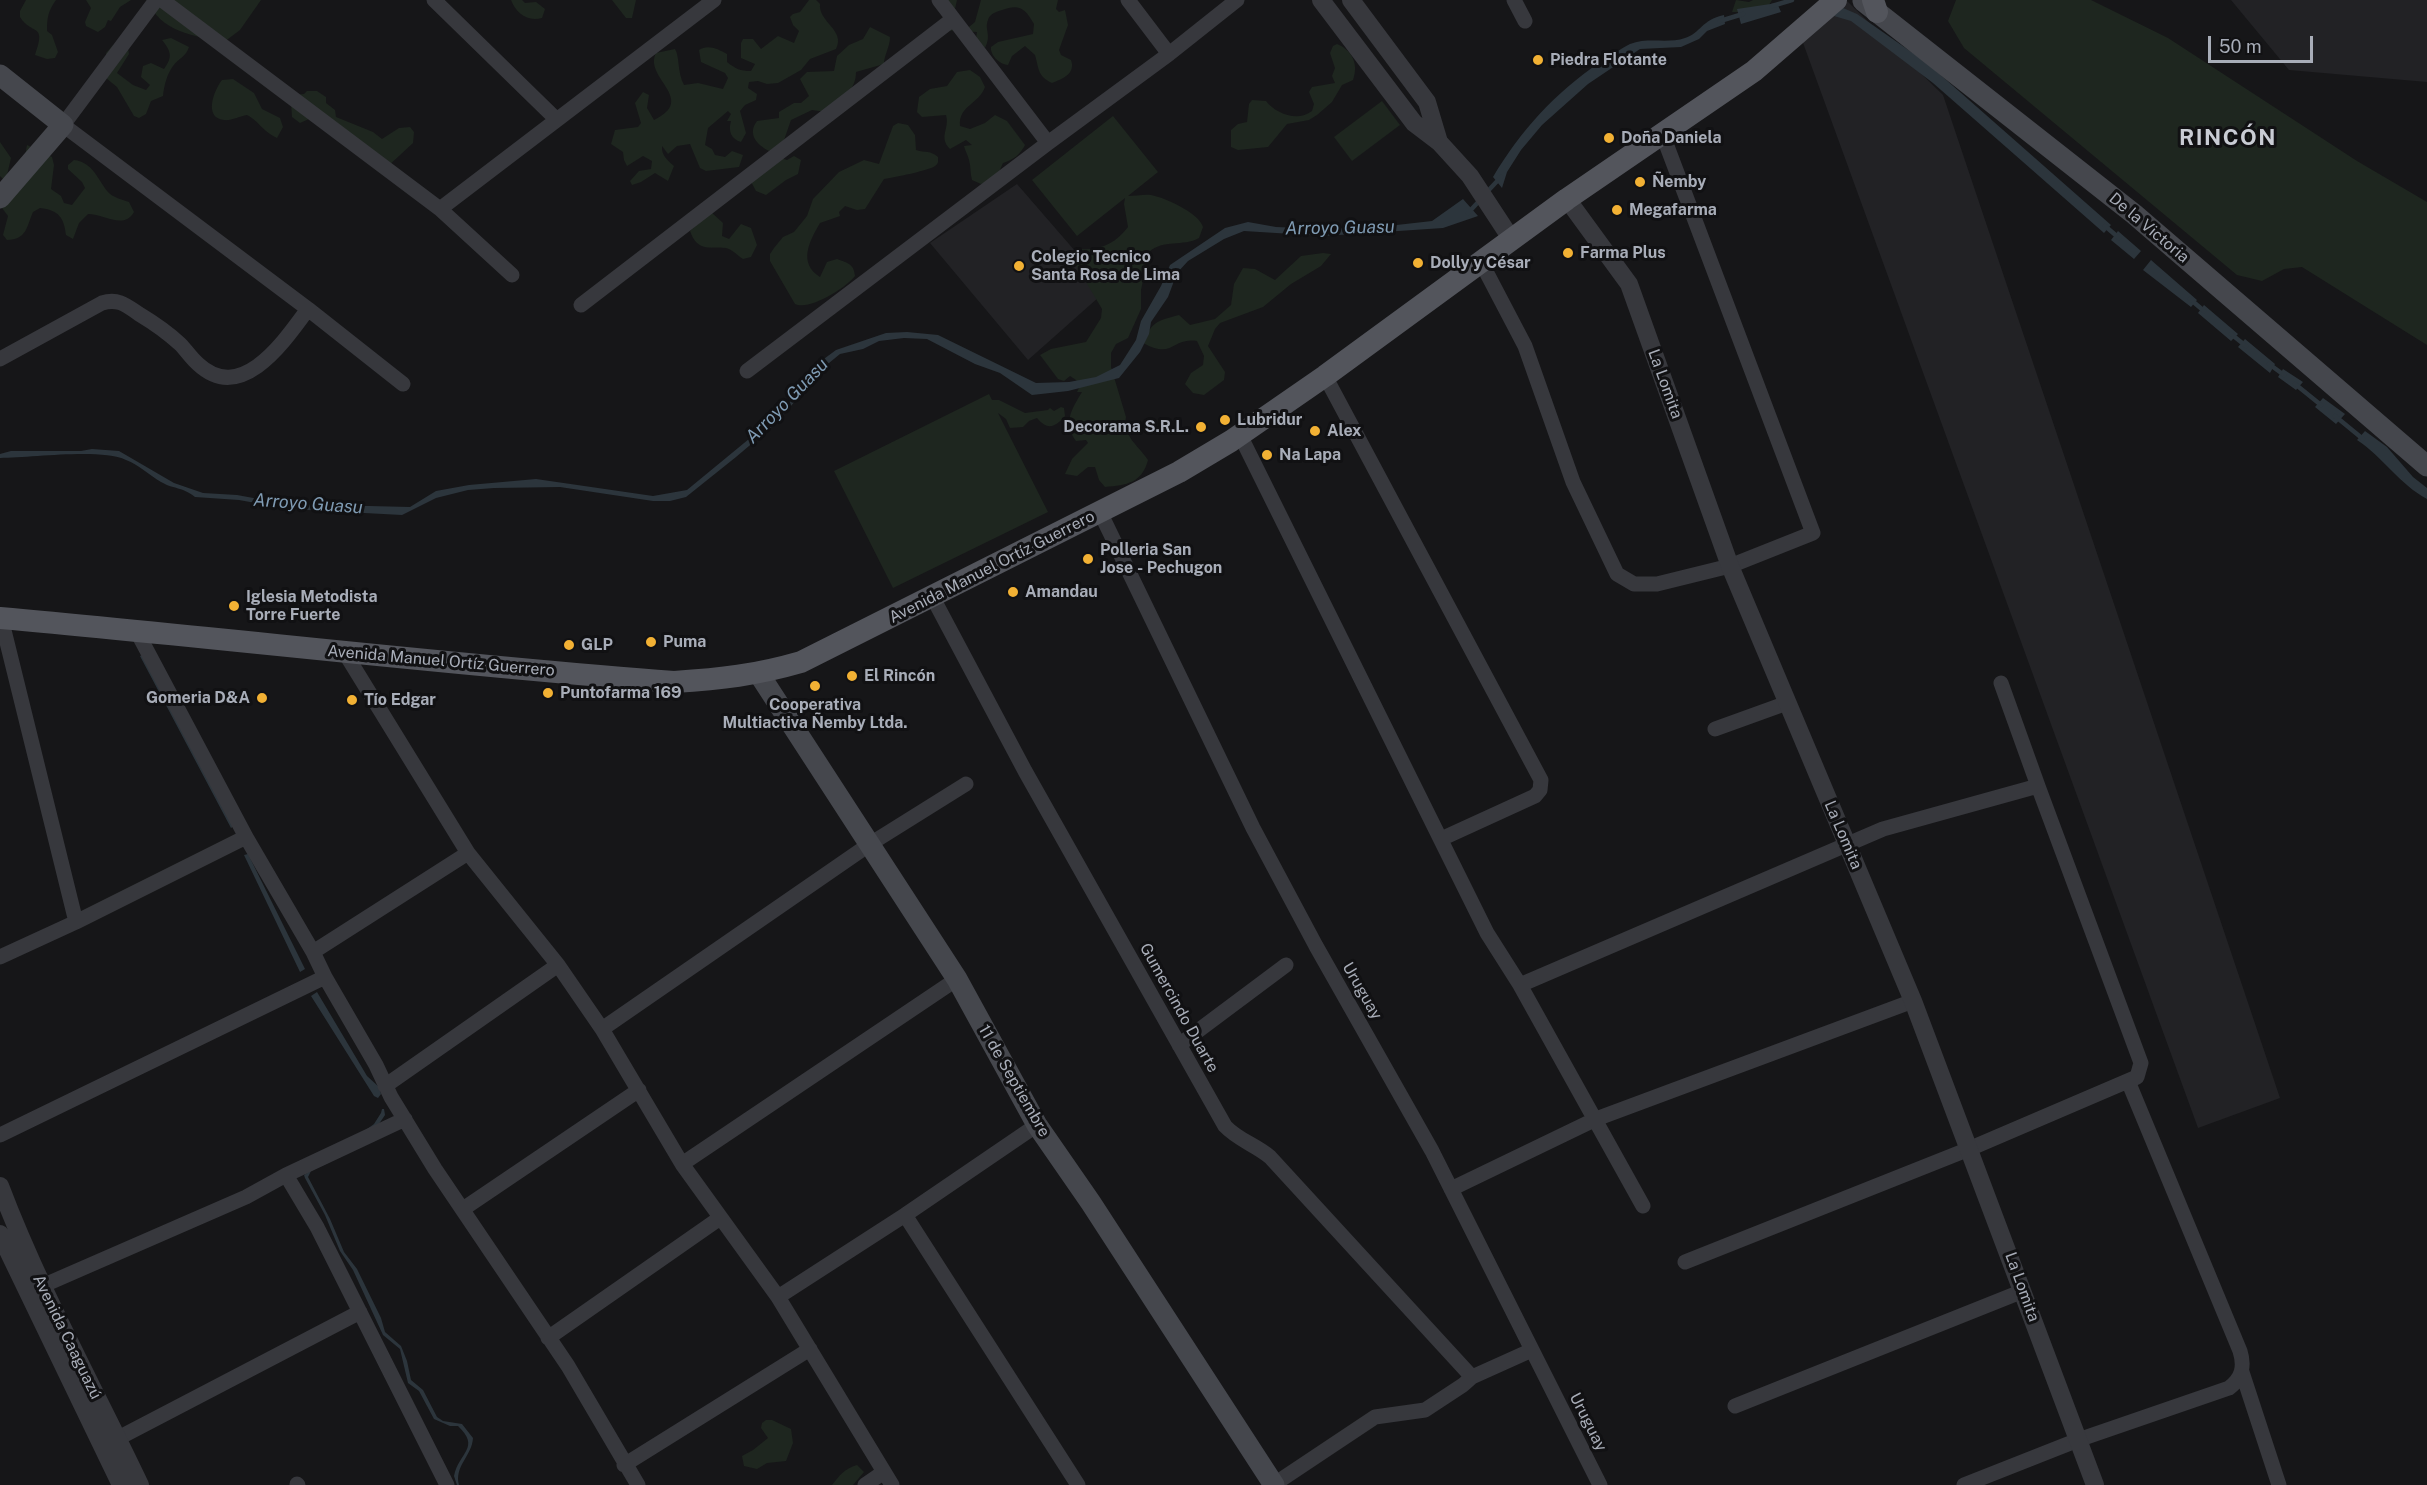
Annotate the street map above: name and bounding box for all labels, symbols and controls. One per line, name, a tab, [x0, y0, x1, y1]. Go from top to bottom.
scale bar	[2211, 24, 2316, 62]
text: 50 m	[2219, 36, 2262, 57]
place label: Piedra Flotante	[1550, 50, 1667, 70]
marker: Piedra Flotante	[1531, 53, 1545, 67]
district label: RINCÓN	[2179, 125, 2277, 151]
place label: Doña Daniela	[1621, 128, 1722, 148]
marker: Doña Daniela	[1602, 131, 1616, 145]
place label: Ñemby	[1652, 172, 1706, 192]
marker: Ñemby	[1633, 175, 1647, 189]
street label: De la Victoria	[2105, 189, 2193, 267]
place label: Megafarma	[1629, 200, 1717, 220]
marker: Megafarma	[1610, 203, 1624, 217]
water label: Arroyo Guasu	[1285, 216, 1395, 240]
place label: Farma Plus	[1580, 243, 1666, 263]
marker: Farma Plus	[1561, 246, 1575, 260]
place label: Colegio Tecnico Santa Rosa de Lima	[1031, 247, 1180, 285]
place label: Dolly y César	[1430, 253, 1531, 273]
marker: Dolly y César	[1411, 256, 1425, 270]
marker: Colegio Tecnico Santa Rosa de Lima	[1012, 259, 1026, 273]
street label: La Lomita	[1644, 347, 1686, 421]
water label: Arroyo Guasu	[741, 354, 833, 448]
place label: Lubridur	[1237, 410, 1302, 430]
marker: Lubridur	[1218, 413, 1232, 427]
place label: Decorama S.R.L.	[1063, 417, 1189, 437]
marker: Decorama S.R.L.	[1194, 420, 1208, 434]
place label: Alex	[1327, 421, 1361, 441]
marker: Alex	[1308, 424, 1322, 438]
place label: Na Lapa	[1279, 445, 1341, 465]
marker: Na Lapa	[1260, 448, 1274, 462]
water label: Arroyo Guasu	[253, 489, 363, 519]
street label: Avenida Manuel Ortíz Guerrero	[886, 507, 1098, 627]
place label: Polleria San Jose - Pechugon	[1100, 540, 1222, 578]
marker: Polleria San Jose - Pechugon	[1081, 552, 1095, 566]
place label: Amandau	[1025, 582, 1098, 602]
marker: Amandau	[1006, 585, 1020, 599]
place label: Iglesia Metodista Torre Fuerte	[246, 587, 377, 625]
marker: Iglesia Metodista Torre Fuerte	[227, 599, 241, 613]
place label: Puma	[663, 632, 706, 652]
place label: GLP	[581, 635, 613, 655]
marker: Puma	[644, 635, 658, 649]
marker: GLP	[562, 638, 576, 652]
street label: Avenida Manuel Ortíz Guerrero	[327, 641, 555, 681]
place label: El Rincón	[864, 666, 935, 686]
marker: El Rincón	[845, 669, 859, 683]
marker: Cooperativa Multiactiva Ñemby Ltda.	[808, 679, 822, 693]
place label: Puntofarma 169	[560, 683, 682, 703]
marker: Puntofarma 169	[541, 686, 555, 700]
place label: Gomeria D&A	[146, 688, 250, 708]
place label: Tío Edgar	[364, 690, 436, 710]
marker: Gomeria D&A	[255, 691, 269, 705]
marker: Tío Edgar	[345, 693, 359, 707]
place label: Cooperativa Multiactiva Ñemby Ltda.	[722, 695, 908, 733]
street label: La Lomita	[1820, 798, 1866, 872]
street label: Gumercindo Duarte	[1135, 940, 1223, 1076]
street label: Uruguay	[1338, 959, 1386, 1023]
street label: 11 de Septiembre	[974, 1022, 1054, 1140]
street label: La Lomita	[2001, 1250, 2043, 1324]
street label: Avenida Caaguazú	[29, 1272, 105, 1402]
street label: Uruguay	[1565, 1390, 1611, 1454]

